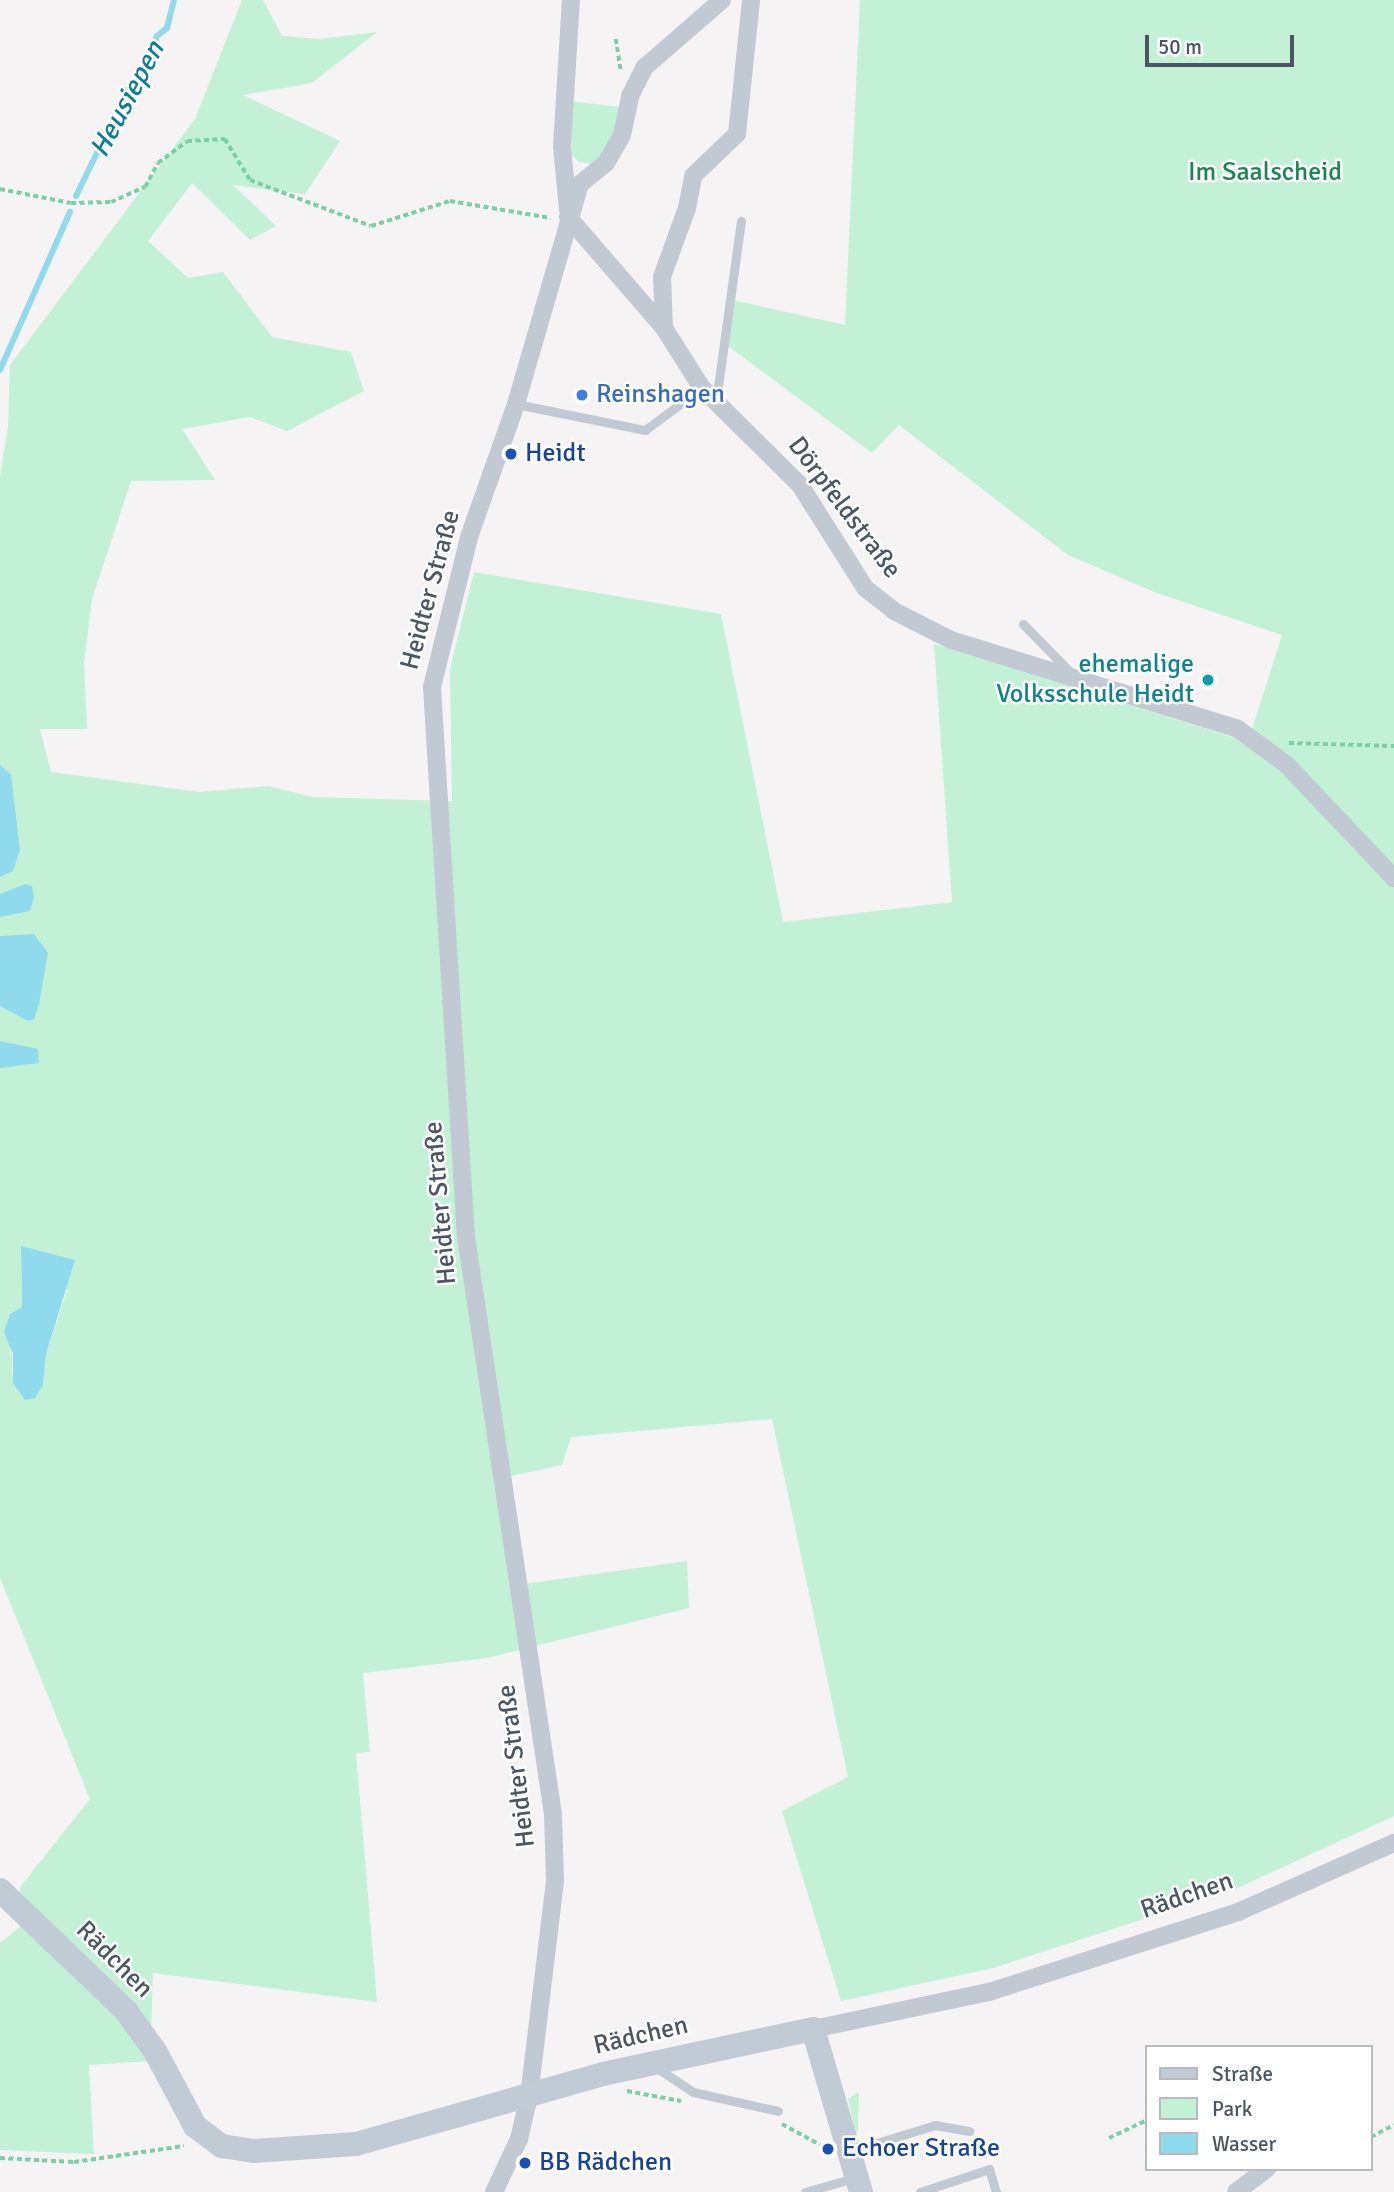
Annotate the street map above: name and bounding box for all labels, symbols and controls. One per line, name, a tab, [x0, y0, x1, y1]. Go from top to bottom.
scale bar	[1149, 21, 1298, 65]
text: 50 m	[1158, 34, 1202, 60]
water label: Heusiepen	[83, 35, 171, 163]
park label: Im Saalscheid	[1188, 157, 1342, 189]
place label: Reinshagen	[596, 379, 725, 411]
marker: Reinshagen	[574, 387, 590, 403]
street label: Dörpfeldstraße	[781, 431, 907, 585]
place label: Heidt	[525, 438, 585, 470]
marker: Heidt	[503, 446, 519, 462]
street label: Heidter Straße	[395, 507, 467, 673]
place label: ehemalige Volksschule Heidt	[996, 649, 1194, 710]
marker: ehemalige Volksschule Heidt	[1200, 672, 1216, 688]
street label: Heidter Straße	[418, 1120, 464, 1286]
street label: Heidter Straße	[492, 1683, 542, 1849]
street label: Rädchen	[1137, 1866, 1237, 1926]
street label: Rädchen	[69, 1915, 159, 2005]
street label: Rädchen	[591, 2010, 691, 2062]
legend	[1146, 2045, 1373, 2171]
text: Straße	[1212, 2061, 1273, 2087]
text: Park	[1212, 2096, 1252, 2122]
text: Wasser	[1212, 2131, 1276, 2157]
place label: Echoer Straße	[842, 2133, 1000, 2165]
marker: Echoer Straße	[820, 2141, 836, 2157]
place label: BB Rädchen	[539, 2147, 672, 2179]
marker: BB Rädchen	[517, 2155, 533, 2171]

